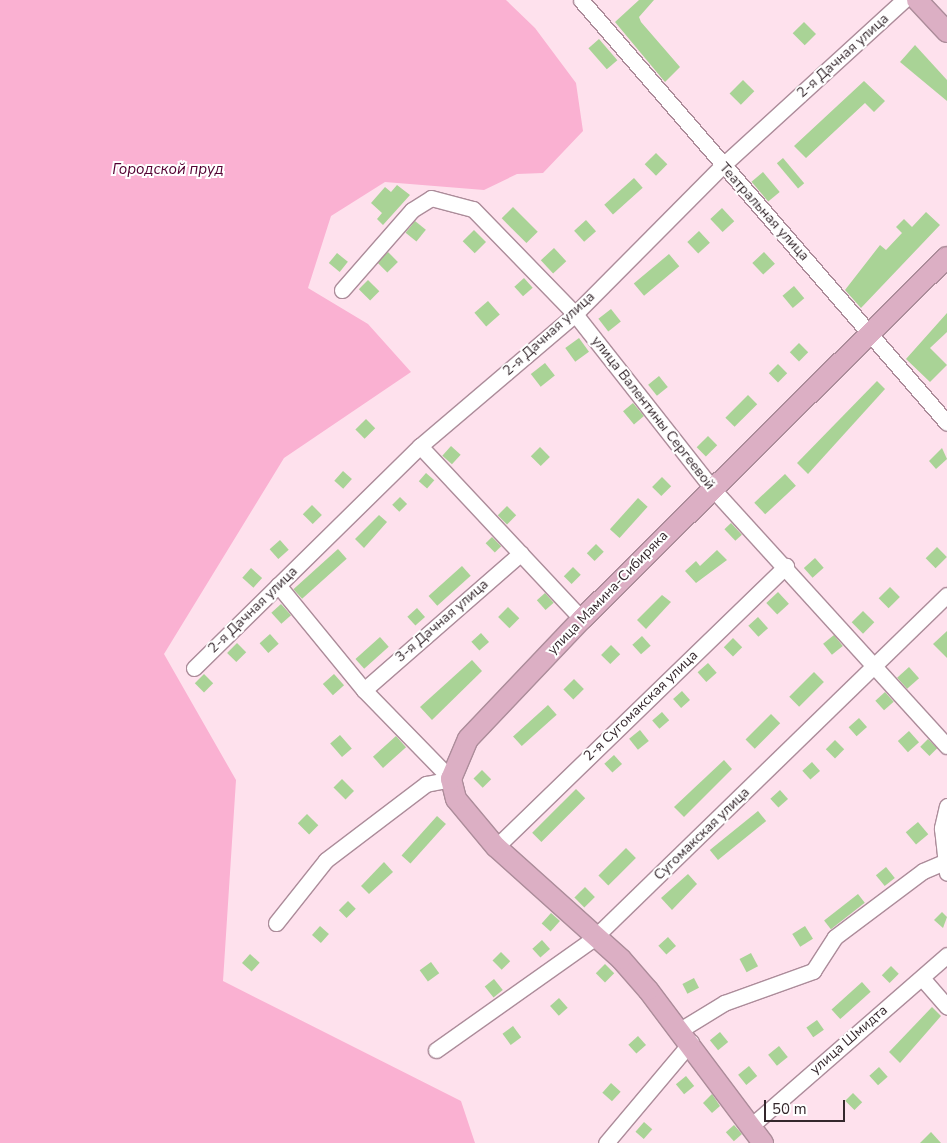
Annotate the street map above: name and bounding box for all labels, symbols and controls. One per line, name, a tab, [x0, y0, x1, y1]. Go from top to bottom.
street label: 2-я Дачная улица	[794, 10, 892, 102]
street label: Театральная улица	[716, 160, 812, 264]
water label: Городской пруд	[112, 161, 224, 179]
street label: 2-я Дачная улица	[500, 288, 598, 380]
street label: улица Валентины Сергеевой	[588, 333, 718, 493]
street label: улица Мамина-Сибиряка	[544, 528, 672, 658]
street label: 2-я Дачная улица	[205, 563, 301, 657]
street label: 3-я Дачная улица	[392, 576, 492, 666]
street label: 2-я Сугомакская улица	[581, 647, 701, 765]
street label: Сугомакская улица	[651, 784, 753, 884]
street label: улица Шмидта	[807, 1002, 891, 1078]
scale bar	[767, 1090, 848, 1122]
text: 50 m	[772, 1099, 807, 1119]

